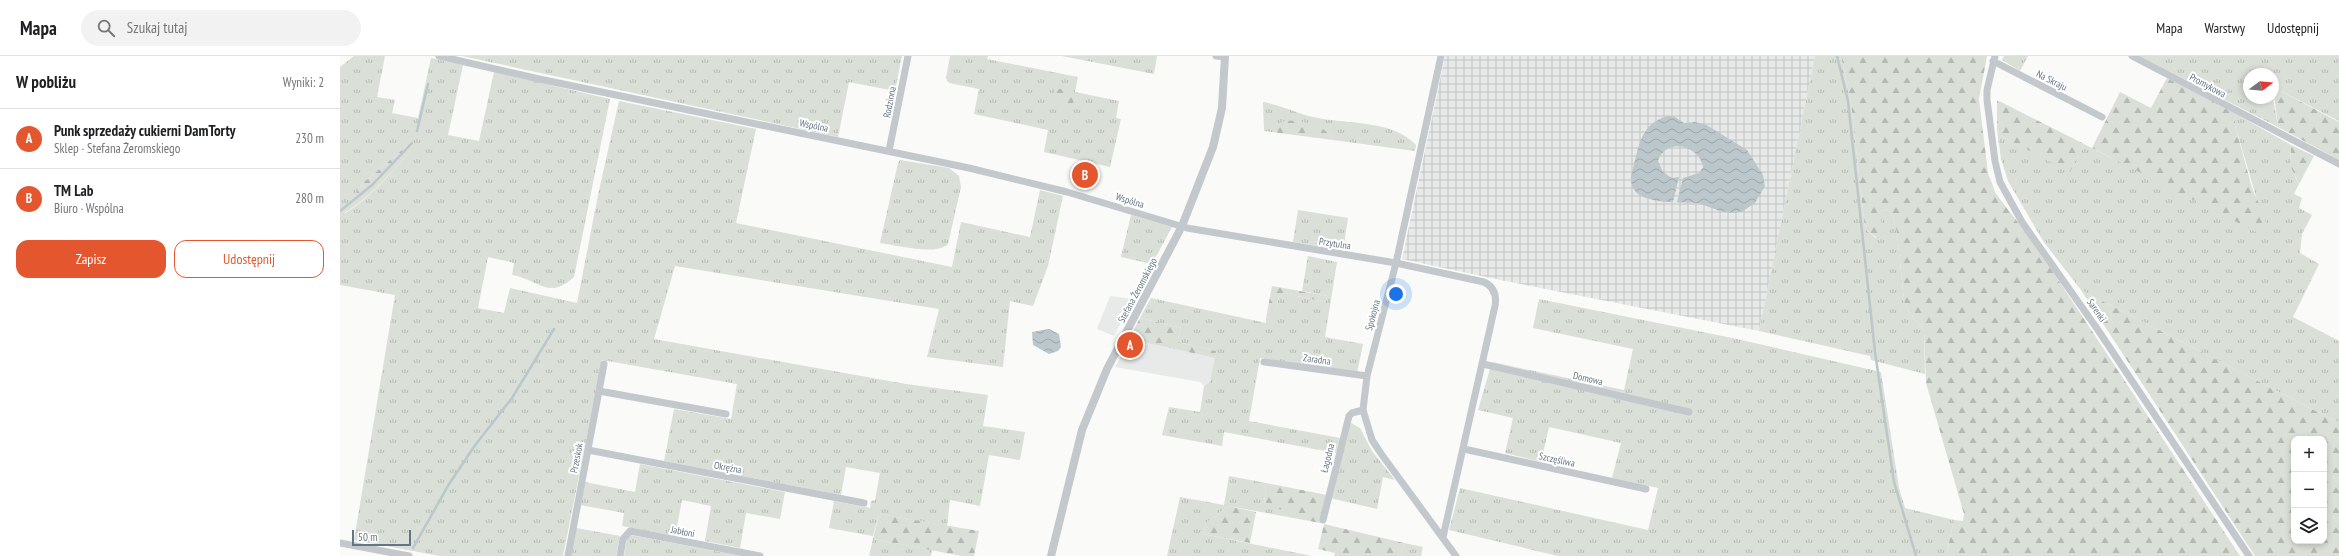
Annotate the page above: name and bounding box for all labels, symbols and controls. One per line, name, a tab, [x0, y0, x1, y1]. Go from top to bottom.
search box	[81, 10, 361, 46]
text: Mapa	[20, 16, 57, 40]
icon: search	[95, 17, 117, 39]
text: Szukaj tutaj	[127, 18, 187, 37]
text: Mapa	[2156, 19, 2183, 37]
text: Warstwy	[2205, 19, 2245, 37]
text: Udostępnij	[2267, 19, 2319, 37]
street label: Na Skraju	[2034, 67, 2069, 94]
north arrow	[2243, 68, 2279, 104]
street label: Promykowa	[2187, 70, 2228, 100]
text: W pobliżu	[16, 71, 76, 93]
text: Wyniki: 2	[283, 74, 324, 91]
street label: Rodzinna	[880, 85, 899, 119]
street label: Wspólna	[798, 116, 830, 135]
text: Punk sprzedaży cukierni DamTorty	[54, 121, 235, 140]
text: A	[26, 130, 32, 147]
text: 230 m	[295, 130, 324, 147]
text: Sklep · Stefana Żeromskiego	[54, 140, 180, 157]
pin: B	[1072, 160, 1098, 190]
text: TM Lab	[54, 181, 93, 200]
text: B	[26, 190, 32, 207]
text: 280 m	[295, 190, 324, 207]
street label: Wspólna	[1114, 190, 1146, 211]
text: Biuro · Wspólna	[54, 200, 124, 217]
street label: Przytulna	[1318, 235, 1352, 252]
button: Zapisz	[16, 240, 166, 278]
button: Udostępnij	[174, 240, 324, 278]
street label: Stefana Żeromskiego	[1115, 255, 1160, 325]
your location	[1386, 284, 1406, 304]
street label: Sarenki	[2084, 296, 2109, 324]
street label: Spokojna	[1362, 298, 1383, 332]
pin: A	[1117, 330, 1143, 360]
street label: Zaradna	[1302, 351, 1332, 368]
street label: Domowa	[1572, 369, 1604, 388]
map controls	[2291, 436, 2327, 544]
button: +	[2291, 436, 2327, 472]
street label: Przeskok	[567, 442, 586, 474]
street label: Łagodna	[1318, 442, 1337, 474]
street label: Szczęśliwa	[1538, 449, 1576, 470]
street label: Okrężna	[713, 458, 743, 477]
button: −	[2291, 472, 2327, 508]
button: layers	[2291, 508, 2327, 544]
street label: Jabłoni	[669, 523, 696, 540]
scale bar	[352, 528, 411, 547]
text: 50 m	[358, 530, 377, 544]

